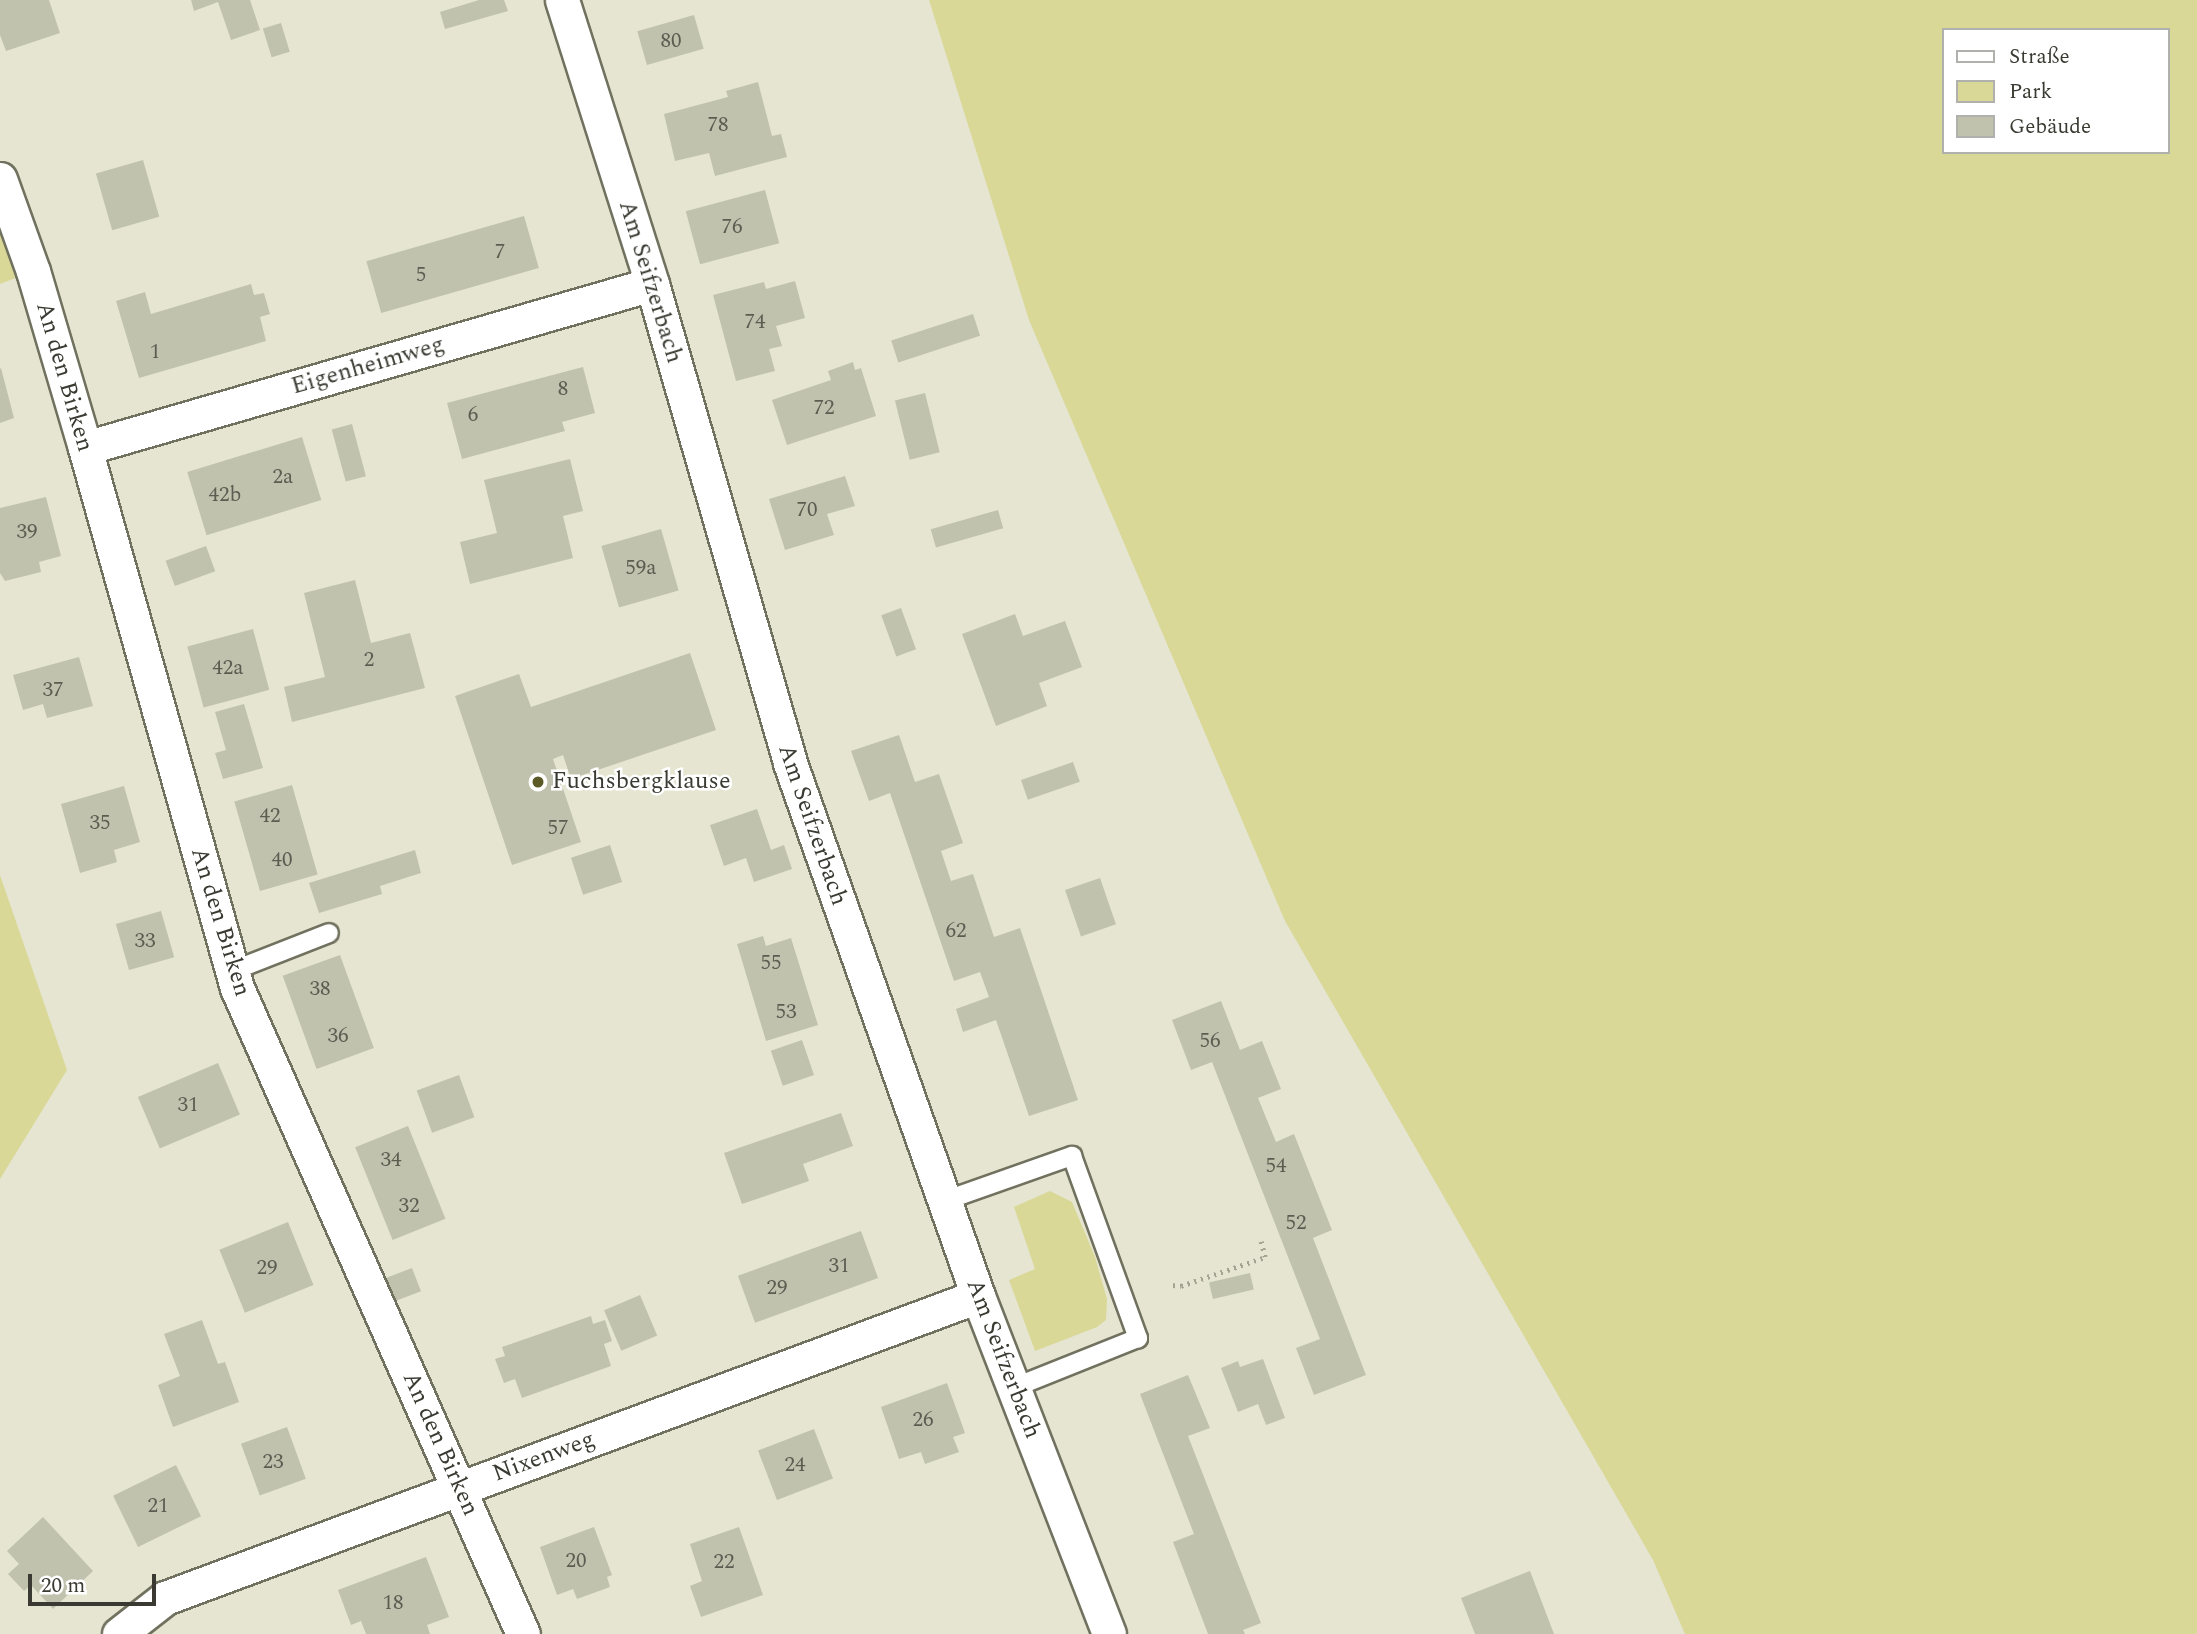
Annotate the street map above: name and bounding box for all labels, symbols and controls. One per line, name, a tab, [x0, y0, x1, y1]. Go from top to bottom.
house number: 80	[661, 28, 681, 54]
legend	[1941, 28, 2169, 154]
text: Straße	[2009, 41, 2070, 73]
text: Park	[2009, 76, 2052, 108]
text: Gebäude	[2009, 111, 2091, 143]
house number: 78	[708, 112, 728, 138]
street label: Am Seifzerbach	[612, 197, 688, 367]
house number: 76	[722, 214, 742, 240]
house number: 7	[495, 239, 505, 265]
house number: 5	[416, 262, 426, 288]
street label: An den Birken	[29, 299, 99, 455]
house number: 74	[745, 309, 765, 335]
street label: Eigenheimweg	[288, 330, 448, 402]
house number: 1	[150, 339, 160, 365]
house number: 8	[558, 376, 568, 402]
house number: 72	[814, 395, 834, 421]
house number: 6	[468, 402, 478, 428]
house number: 2a	[273, 464, 293, 490]
house number: 42b	[209, 482, 241, 508]
house number: 70	[797, 497, 817, 523]
house number: 39	[17, 519, 37, 545]
house number: 59a	[625, 555, 657, 581]
house number: 2	[364, 647, 374, 673]
house number: 42a	[212, 655, 244, 681]
house number: 37	[43, 677, 63, 703]
street label: Am Seifzerbach	[771, 741, 853, 909]
place label: Fuchsbergklause	[552, 768, 731, 796]
marker: Fuchsbergklause	[530, 774, 546, 790]
house number: 42	[260, 803, 280, 829]
house number: 35	[90, 810, 110, 836]
house number: 57	[548, 815, 568, 841]
street label: An den Birken	[184, 844, 256, 1000]
house number: 40	[272, 847, 292, 873]
house number: 62	[946, 918, 966, 944]
house number: 33	[135, 928, 155, 954]
house number: 55	[761, 950, 781, 976]
house number: 38	[310, 976, 330, 1002]
house number: 53	[776, 999, 796, 1025]
house number: 36	[328, 1023, 348, 1049]
house number: 56	[1200, 1028, 1220, 1054]
house number: 31	[178, 1092, 198, 1118]
house number: 34	[381, 1147, 401, 1173]
house number: 54	[1266, 1153, 1286, 1179]
house number: 32	[399, 1193, 419, 1219]
house number: 52	[1286, 1210, 1306, 1236]
house number: 31	[829, 1253, 849, 1279]
house number: 29	[257, 1255, 277, 1281]
house number: 29	[767, 1275, 787, 1301]
street label: Am Seifzerbach	[959, 1275, 1047, 1443]
street label: An den Birken	[395, 1368, 485, 1520]
house number: 26	[913, 1407, 933, 1433]
street label: Nixenweg	[489, 1425, 599, 1489]
house number: 23	[263, 1449, 283, 1475]
house number: 24	[785, 1452, 805, 1478]
house number: 21	[148, 1493, 168, 1519]
house number: 20	[566, 1548, 586, 1574]
house number: 22	[714, 1549, 734, 1575]
scale bar	[32, 1560, 159, 1604]
text: 20 m	[41, 1570, 85, 1602]
house number: 18	[383, 1590, 403, 1616]

